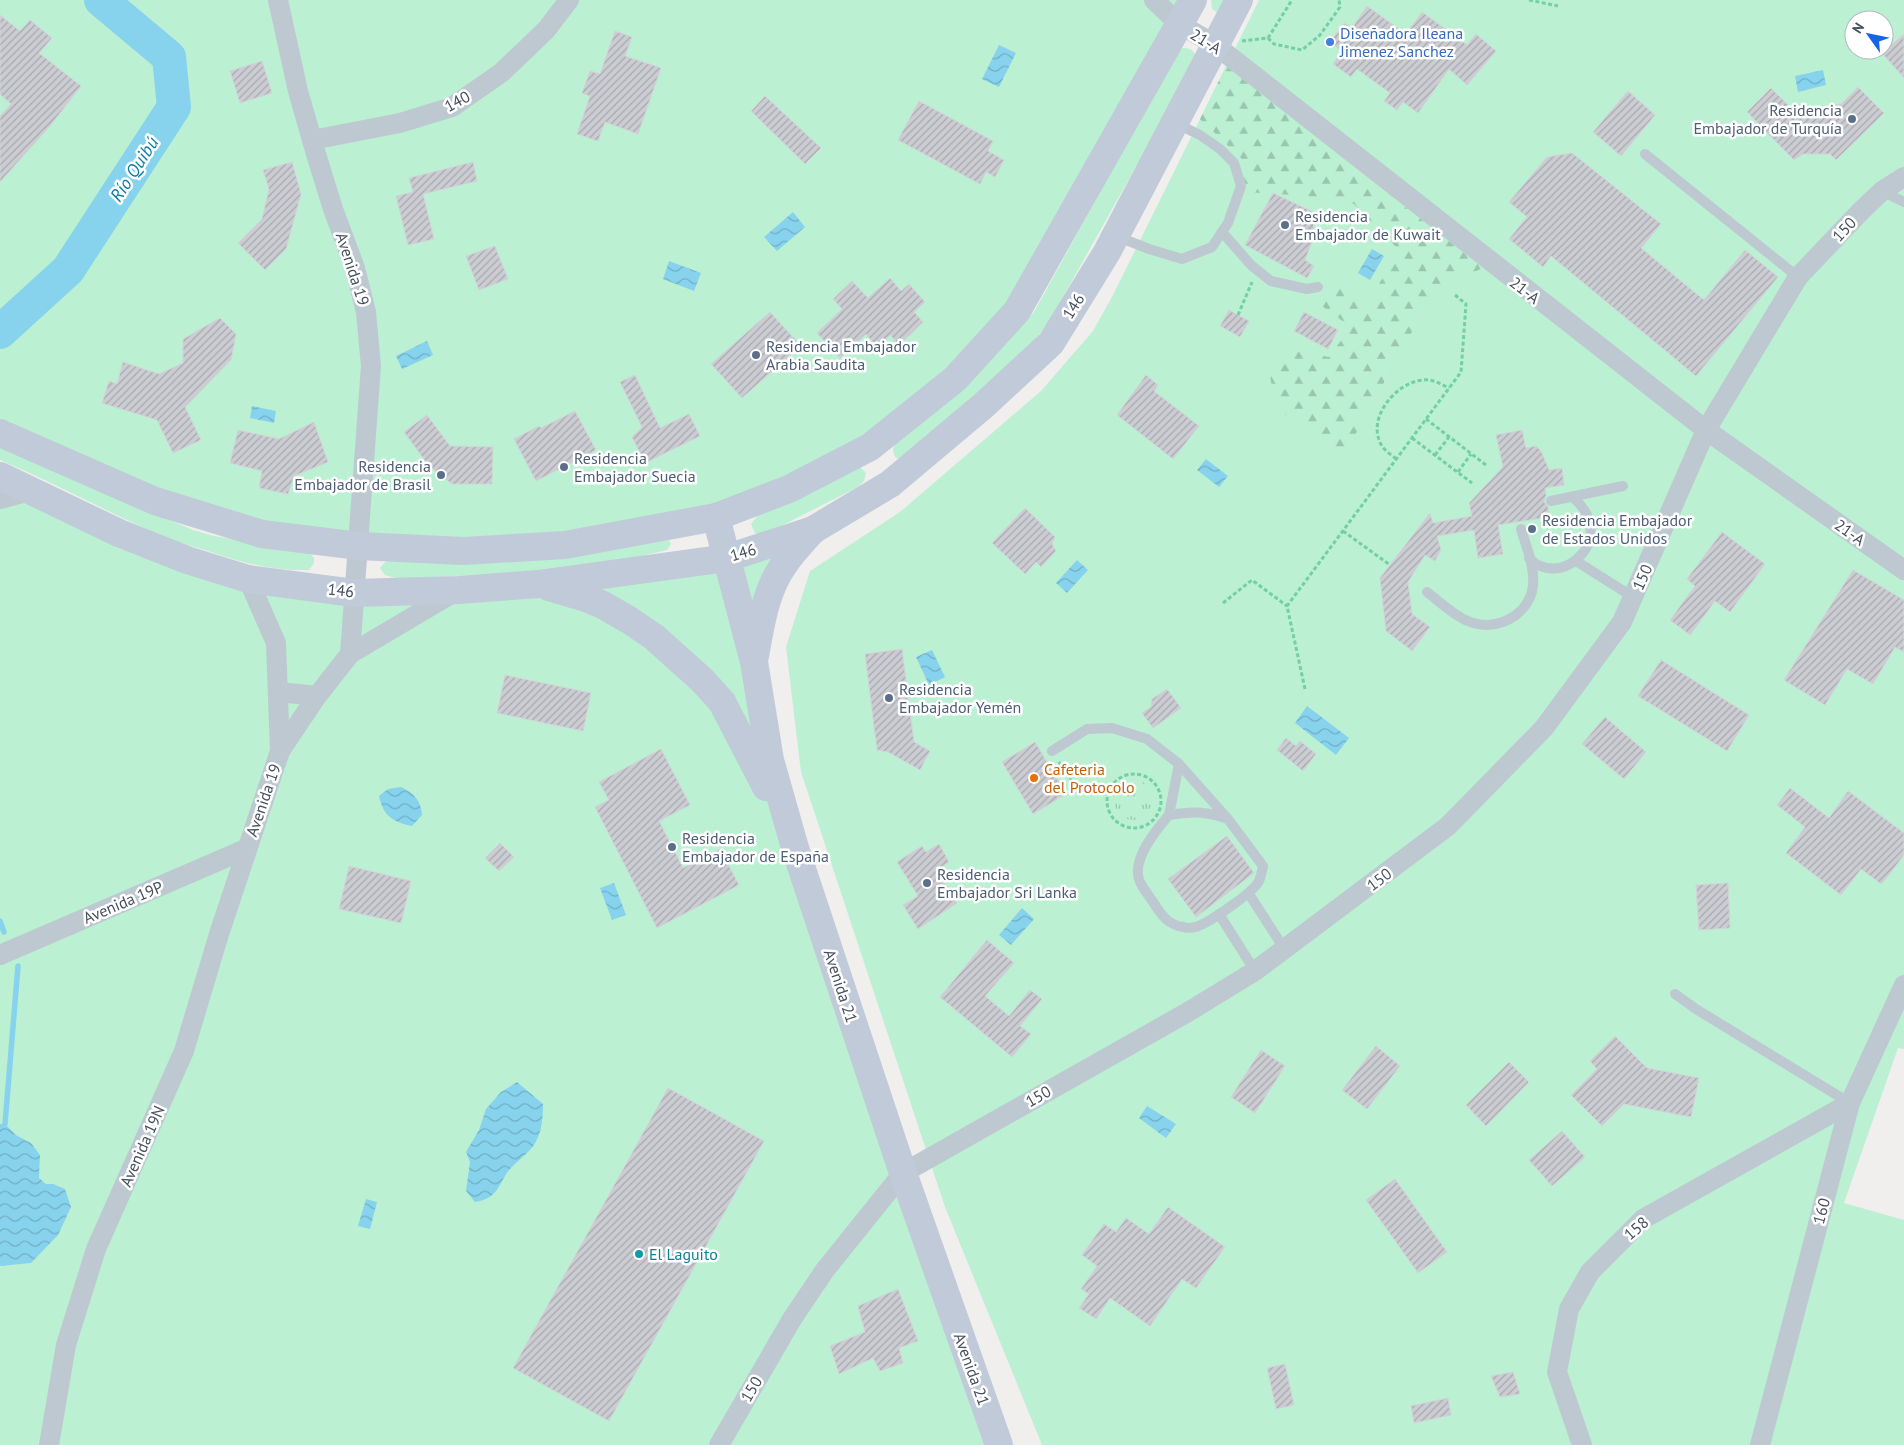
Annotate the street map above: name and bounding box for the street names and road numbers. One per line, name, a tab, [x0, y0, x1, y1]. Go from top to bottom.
street label: 21-A	[1187, 24, 1226, 58]
street label: 140	[441, 86, 474, 116]
street label: 150	[1828, 212, 1860, 245]
street label: Avenida 19	[332, 230, 374, 308]
street label: 21-A	[1506, 272, 1544, 308]
street label: 146	[1058, 290, 1088, 322]
street label: 21-A	[1831, 514, 1870, 550]
street label: 146	[728, 539, 758, 565]
street label: 150	[1628, 561, 1657, 593]
street label: 146	[327, 579, 355, 601]
street label: Avenida 19	[241, 761, 285, 839]
street label: 150	[1363, 863, 1396, 895]
street label: Avenida 19P	[80, 876, 166, 928]
street label: Avenida 21	[820, 947, 862, 1025]
street label: 150	[1022, 1081, 1055, 1111]
street label: Avenida 19N	[115, 1102, 169, 1190]
street label: 160	[1808, 1196, 1834, 1226]
street label: 158	[1620, 1212, 1652, 1244]
street label: Avenida 21	[950, 1330, 994, 1408]
street label: 150	[736, 1372, 766, 1405]

